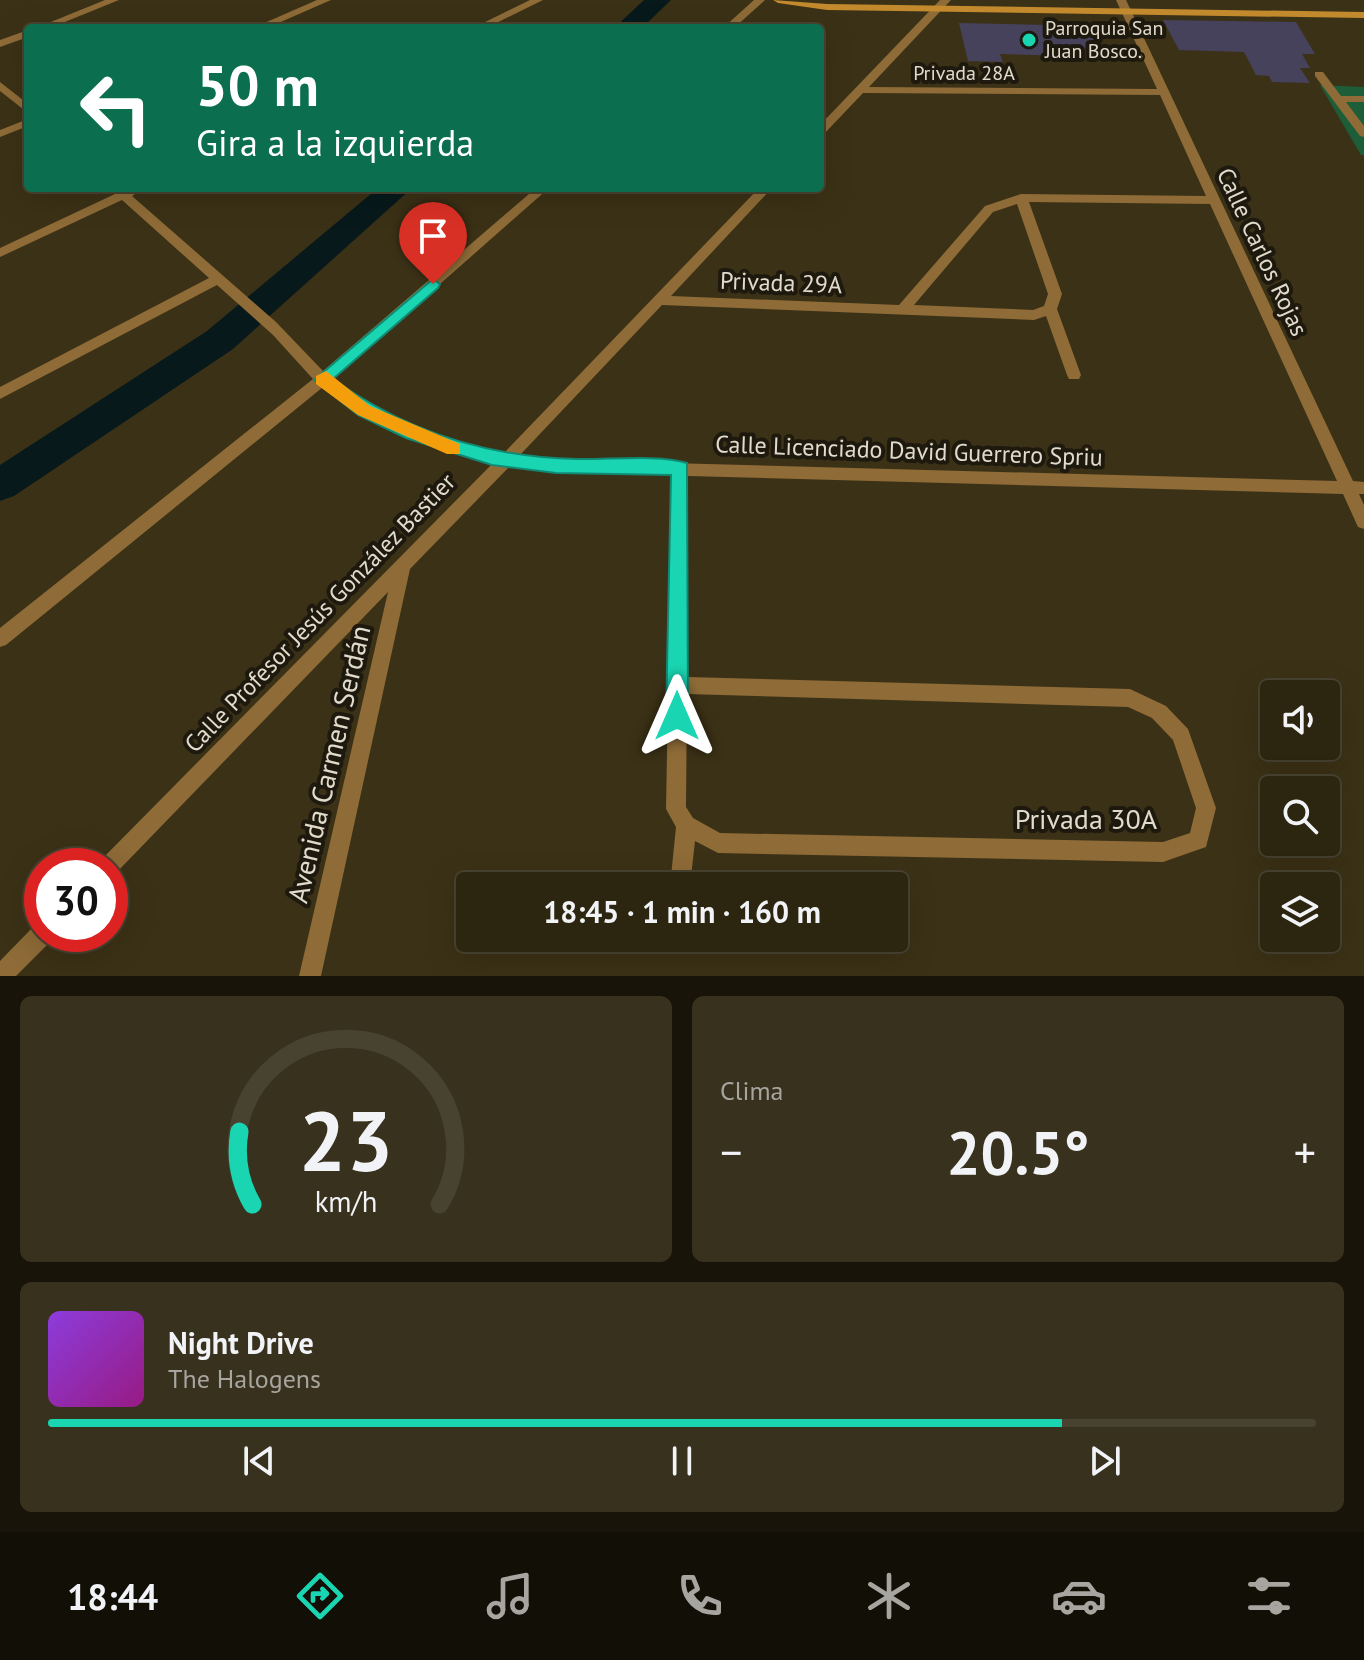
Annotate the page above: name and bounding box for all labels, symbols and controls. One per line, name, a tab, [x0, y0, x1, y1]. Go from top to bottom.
place label: Parroquia San Juan Bosco.	[1044, 15, 1163, 64]
marker: Parroquia San Juan Bosco.	[1020, 31, 1038, 49]
text: 50 m	[196, 49, 319, 121]
icon: left	[64, 56, 168, 160]
street label: Privada 28A	[913, 60, 1015, 86]
text: Gira a la izquierda	[196, 119, 474, 166]
street label: Calle Carlos Rojas	[1210, 163, 1315, 341]
pin	[399, 202, 467, 284]
icon: arrive	[411, 214, 455, 258]
street label: Privada 29A	[719, 265, 843, 300]
street label: Calle Licenciado David Guerrero Spriu	[715, 428, 1103, 473]
street label: Calle Profesor Jesús González Bastier	[178, 466, 462, 759]
street label: Avenida Carmen Serdán	[279, 622, 378, 906]
position arrow	[635, 674, 719, 758]
map controls	[1260, 680, 1340, 952]
button: sound	[1260, 680, 1340, 760]
button: search	[1260, 776, 1340, 856]
street label: Privada 30A	[1015, 800, 1158, 837]
speed limit sign: 30	[24, 848, 128, 952]
button: layers	[1260, 872, 1340, 952]
text: 18:45 · 1 min · 160 m	[543, 892, 821, 931]
text: Clima	[720, 1074, 783, 1107]
text: 23	[299, 1086, 393, 1194]
text: 20.5°	[946, 1113, 1090, 1191]
text: −	[720, 1123, 742, 1180]
text: +	[1294, 1123, 1316, 1180]
text: km/h	[315, 1183, 377, 1220]
text: Night Drive	[168, 1323, 314, 1362]
text: The Halogens	[168, 1362, 321, 1395]
icon: previous	[237, 1439, 281, 1483]
icon: pause	[660, 1439, 704, 1483]
icon: next	[1083, 1439, 1127, 1483]
icon: directions	[292, 1568, 348, 1624]
icon: music	[482, 1568, 538, 1624]
icon: phone	[672, 1568, 728, 1624]
icon: climate	[861, 1568, 917, 1624]
icon: car	[1051, 1568, 1107, 1624]
icon: filters	[1241, 1568, 1297, 1624]
text: 18:44	[67, 1573, 158, 1620]

